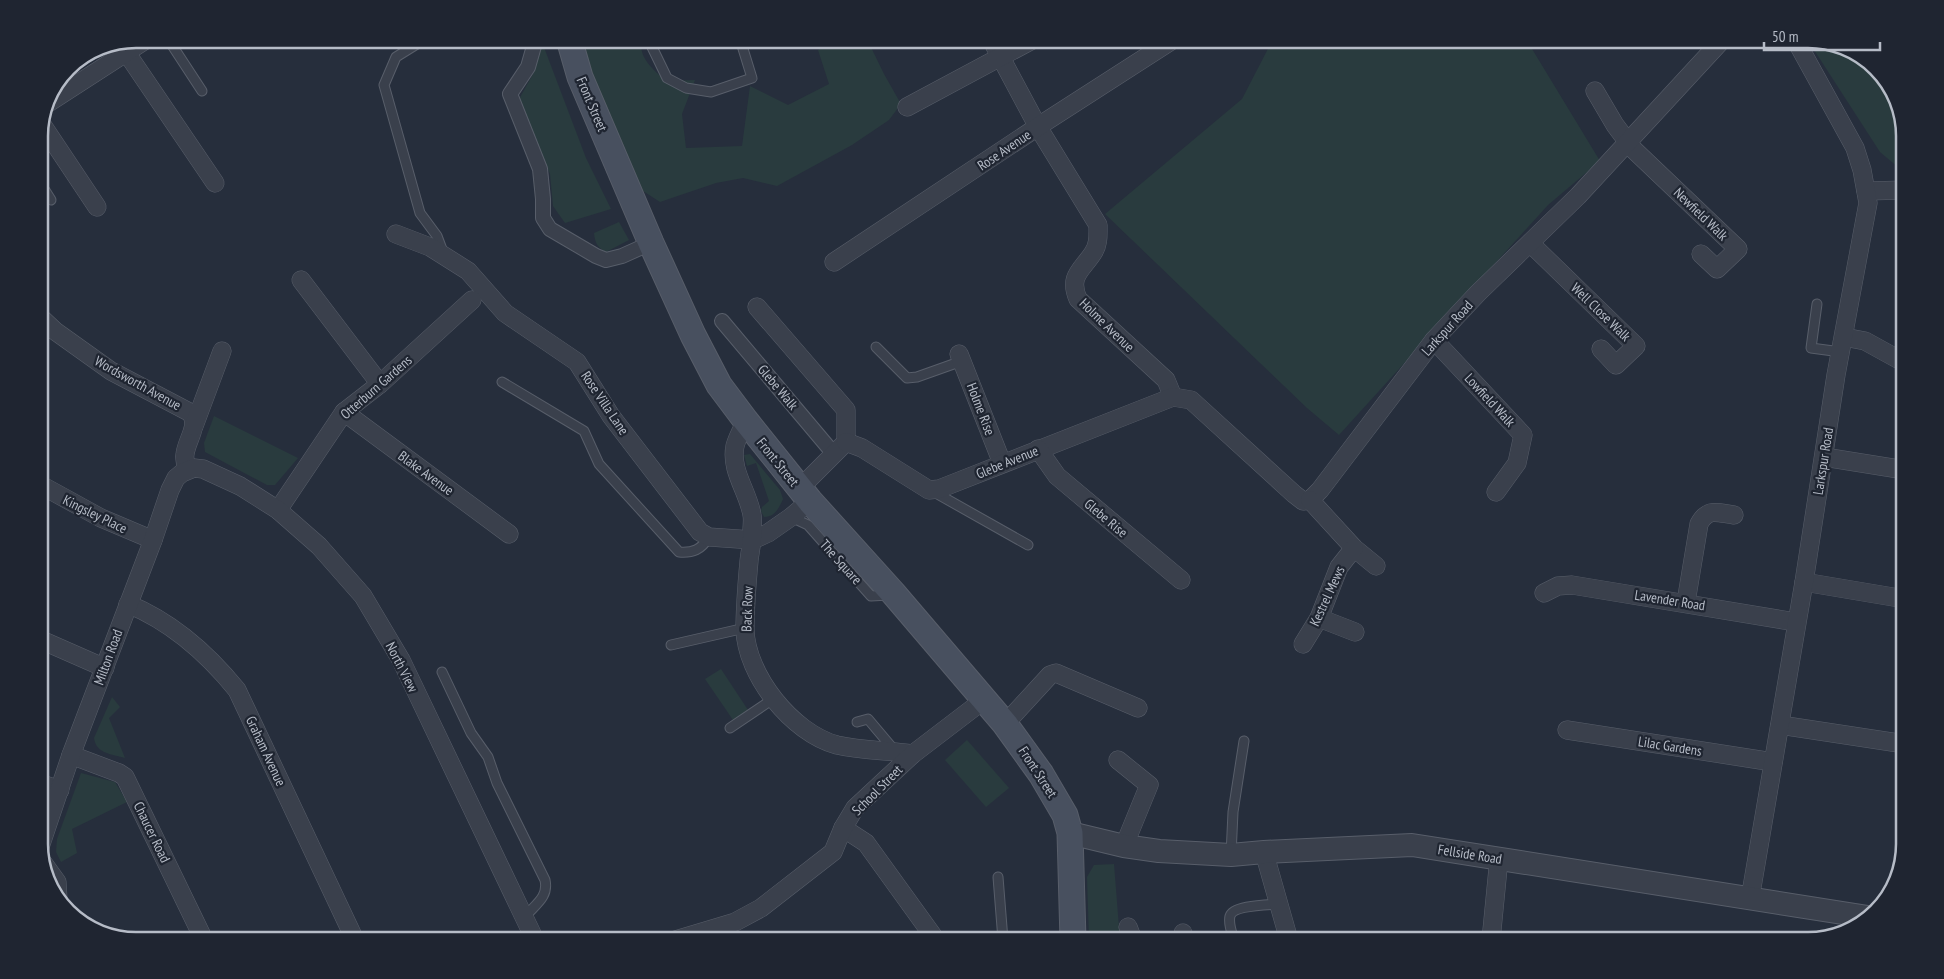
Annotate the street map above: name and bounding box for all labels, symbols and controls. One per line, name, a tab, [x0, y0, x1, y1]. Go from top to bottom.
scale bar	[1764, 20, 1880, 52]
text: 50 m	[1772, 27, 1798, 46]
street label: Front Street	[572, 74, 612, 134]
street label: Rose Avenue	[974, 125, 1034, 174]
street label: Newfield Walk	[1670, 184, 1732, 245]
street label: Well Close Walk	[1567, 279, 1635, 345]
street label: Holme Avenue	[1076, 294, 1138, 356]
street label: Larkspur Road	[1418, 297, 1476, 359]
street label: Otterburn Gardens	[336, 351, 416, 423]
street label: Wordsworth Avenue	[92, 352, 185, 414]
street label: Glebe Walk	[754, 361, 803, 414]
street label: Rose Villa Lane	[577, 368, 633, 439]
street label: Lowfield Walk	[1461, 370, 1520, 431]
street label: Holme Rise	[963, 380, 999, 438]
street label: Larkspur Road	[1809, 426, 1837, 496]
street label: Front Street	[753, 434, 803, 490]
street label: Glebe Avenue	[973, 441, 1041, 483]
street label: Blake Avenue	[395, 447, 458, 499]
street label: Kingsley Place	[60, 491, 130, 537]
street label: Glebe Rise	[1081, 495, 1131, 541]
street label: The Square	[816, 536, 866, 588]
street label: Kestrel Mews	[1305, 563, 1349, 629]
street label: Back Row	[737, 585, 757, 632]
street label: Lavender Road	[1633, 586, 1707, 614]
street label: Milton Road	[90, 627, 126, 687]
street label: North View	[382, 639, 423, 696]
street label: Graham Avenue	[242, 713, 290, 789]
street label: Lilac Gardens	[1637, 732, 1703, 760]
street label: Front Street	[1015, 743, 1061, 801]
street label: School Street	[848, 761, 906, 819]
street label: Chaucer Road	[130, 799, 174, 865]
street label: Fellside Road	[1437, 840, 1503, 868]

